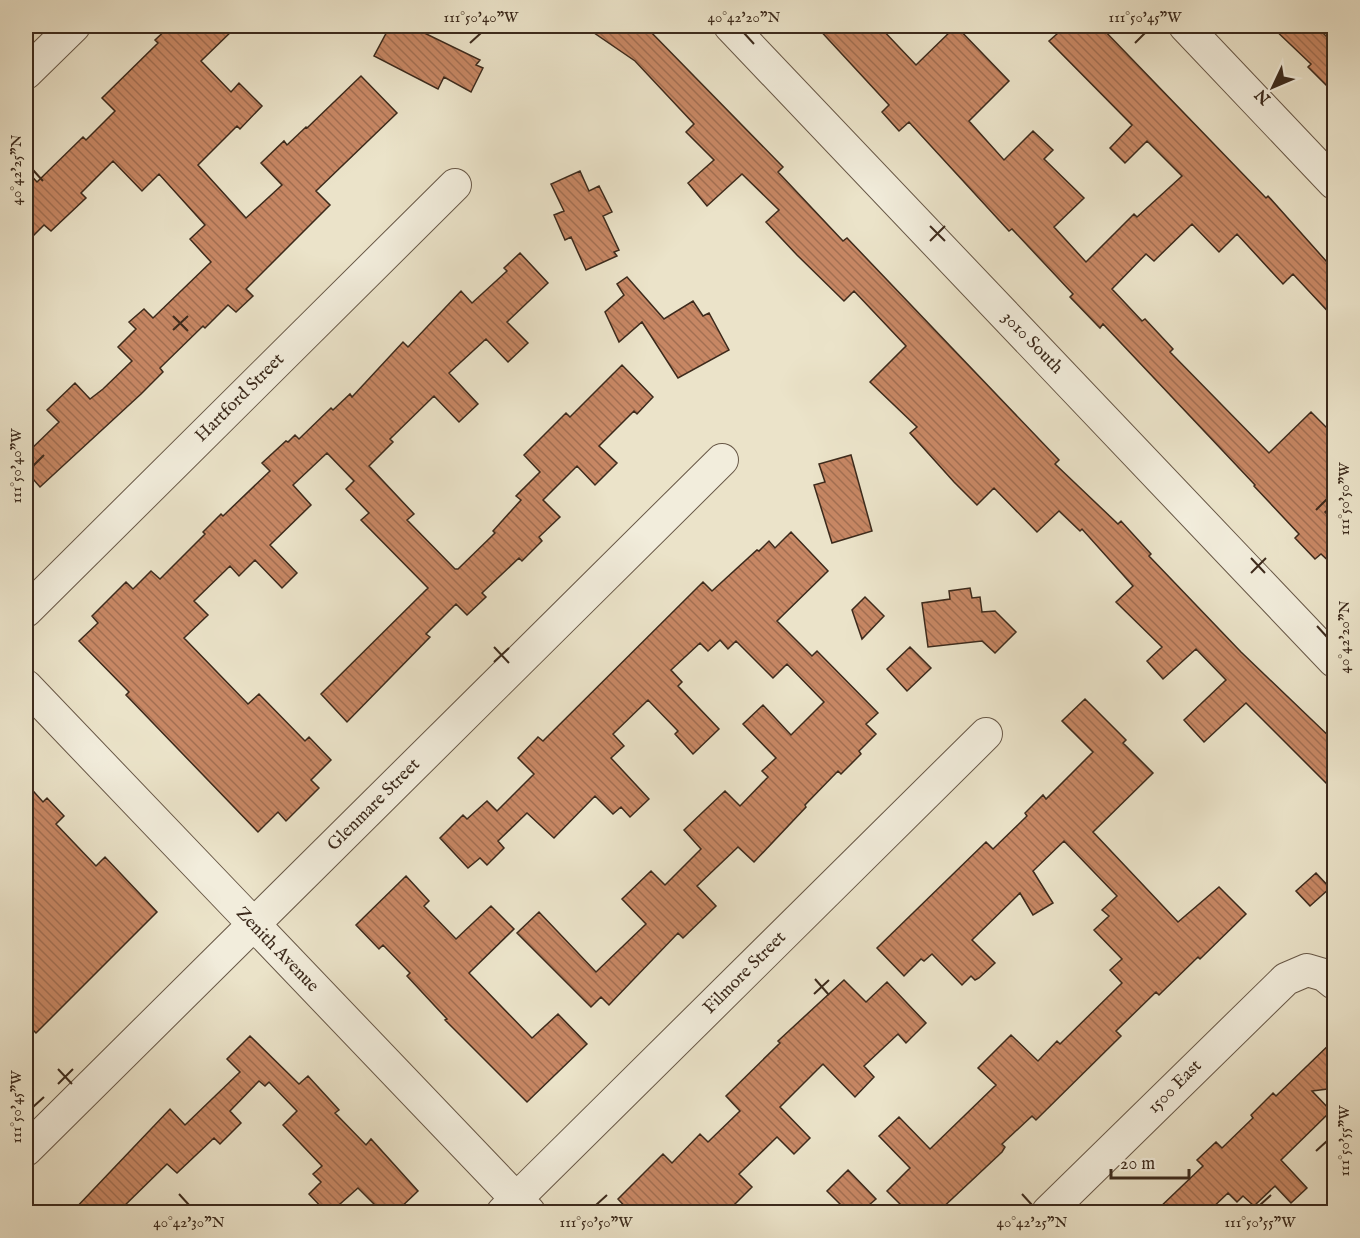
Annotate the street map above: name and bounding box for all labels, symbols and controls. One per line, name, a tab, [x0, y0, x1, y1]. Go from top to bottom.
text: 111°50'40"W	[444, 8, 519, 27]
text: 40°42'20"N	[708, 8, 780, 27]
text: 111°50'45"W	[1109, 8, 1182, 27]
north arrow	[1243, 57, 1303, 117]
text: N	[1252, 84, 1276, 109]
text: 40°42'25"N	[7, 135, 26, 205]
street label: 3010 South	[996, 307, 1068, 380]
street label: Hartford Street	[191, 349, 289, 447]
text: 111°50'40"W	[7, 428, 26, 503]
text: 111°50'50"W	[1335, 462, 1354, 535]
text: 40°42'20"N	[1335, 601, 1354, 673]
street label: Glenmare Street	[323, 754, 425, 856]
street label: Zenith Avenue	[231, 902, 323, 998]
street label: Filmore Street	[699, 927, 791, 1019]
street label: 1500 East	[1143, 1055, 1207, 1119]
text: 111°50'45"W	[7, 1070, 26, 1143]
text: 111°50'55"W	[1335, 1105, 1354, 1177]
scale bar	[1111, 1142, 1189, 1180]
text: 20 m	[1120, 1153, 1155, 1176]
text: 40°42'30"N	[153, 1213, 225, 1232]
text: 111°50'50"W	[560, 1213, 633, 1232]
text: 40°42'25"N	[997, 1213, 1067, 1232]
text: 111°50'55"W	[1224, 1213, 1296, 1232]

